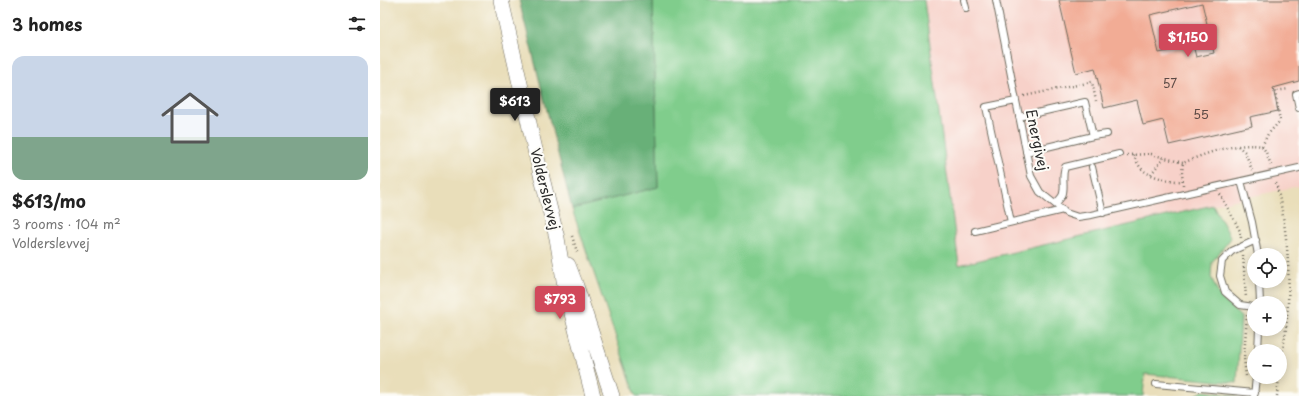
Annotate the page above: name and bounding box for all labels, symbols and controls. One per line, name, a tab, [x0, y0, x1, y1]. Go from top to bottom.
text: 3 homes	[12, 11, 82, 37]
icon: filters	[346, 13, 368, 35]
pin: $1,150	[1155, 24, 1221, 58]
text: $1,150	[1168, 27, 1208, 46]
house number: 57	[1163, 74, 1177, 92]
icon: home	[154, 82, 226, 154]
pin: $613	[491, 88, 539, 122]
text: $613	[499, 91, 531, 110]
house number: 55	[1193, 105, 1209, 123]
street label: Energivej	[1021, 107, 1054, 173]
street label: Volderslevvej	[525, 146, 566, 232]
text: $613/mo	[12, 188, 86, 214]
text: 3 rooms · 104 m²	[12, 214, 121, 233]
text: Volderslevvej	[12, 233, 90, 252]
map controls	[1247, 248, 1287, 384]
button: locate	[1247, 248, 1287, 288]
pin: $793	[536, 286, 584, 320]
text: $793	[544, 289, 576, 308]
button: +	[1247, 296, 1287, 336]
button: −	[1247, 344, 1287, 384]

